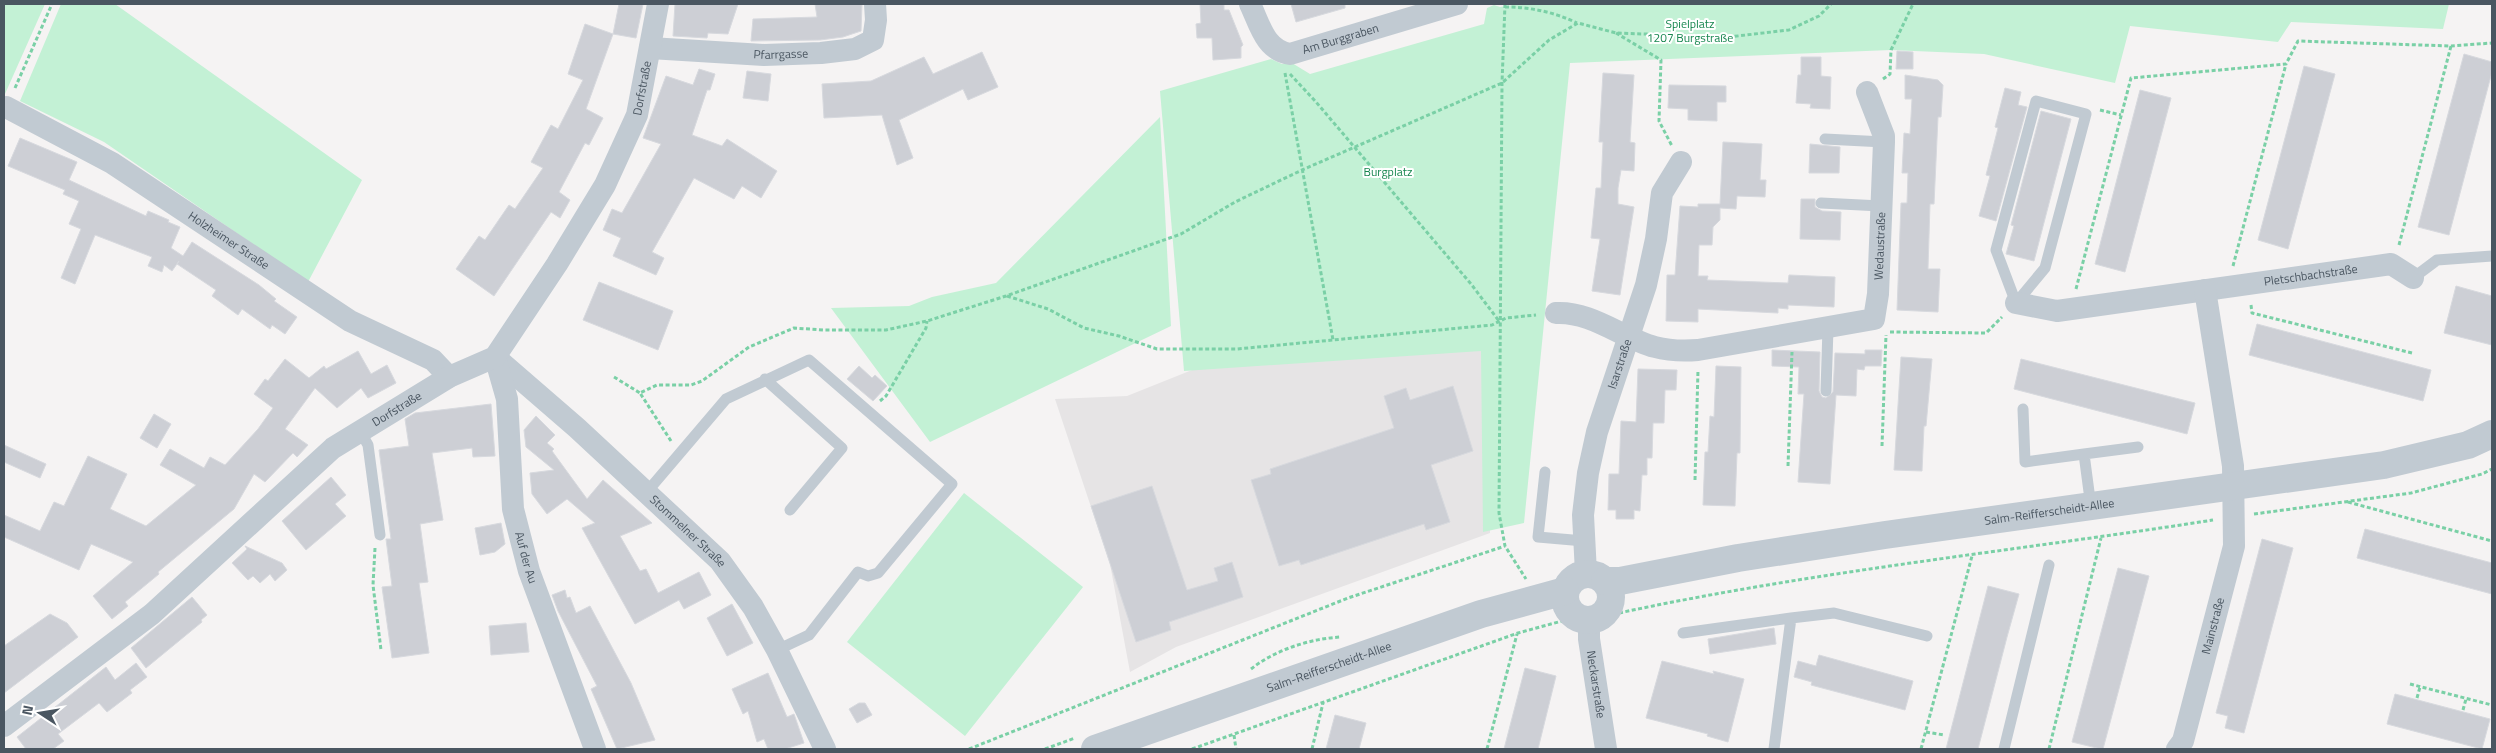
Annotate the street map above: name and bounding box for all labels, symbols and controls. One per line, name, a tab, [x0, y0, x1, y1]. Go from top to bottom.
park label: Spielplatz 1207 Burgstraße	[1647, 14, 1733, 47]
street label: Am Burggraben	[1300, 18, 1381, 59]
street label: Pfarrgasse	[753, 43, 808, 64]
street label: Dorfstraße	[627, 59, 656, 117]
park label: Burgplatz	[1364, 162, 1412, 181]
street label: Holzheimer Straße	[184, 206, 274, 274]
street label: Wedaustraße	[1869, 212, 1890, 280]
street label: Pletschbachstraße	[2263, 259, 2359, 291]
street label: Isarstraße	[1602, 336, 1636, 391]
street label: Dorfstraße	[368, 386, 425, 431]
street label: Stommelner Straße	[646, 490, 731, 571]
street label: Salm-Reifferscheidt-Allee	[1983, 493, 2115, 530]
street label: Auf der Au	[510, 529, 543, 586]
street label: Mainstraße	[2196, 595, 2229, 656]
street label: Salm-Reifferscheidt-Allee	[1264, 636, 1394, 697]
street label: Neckarstraße	[1582, 649, 1611, 720]
north arrow	[15, 688, 65, 738]
text: N	[16, 703, 38, 717]

